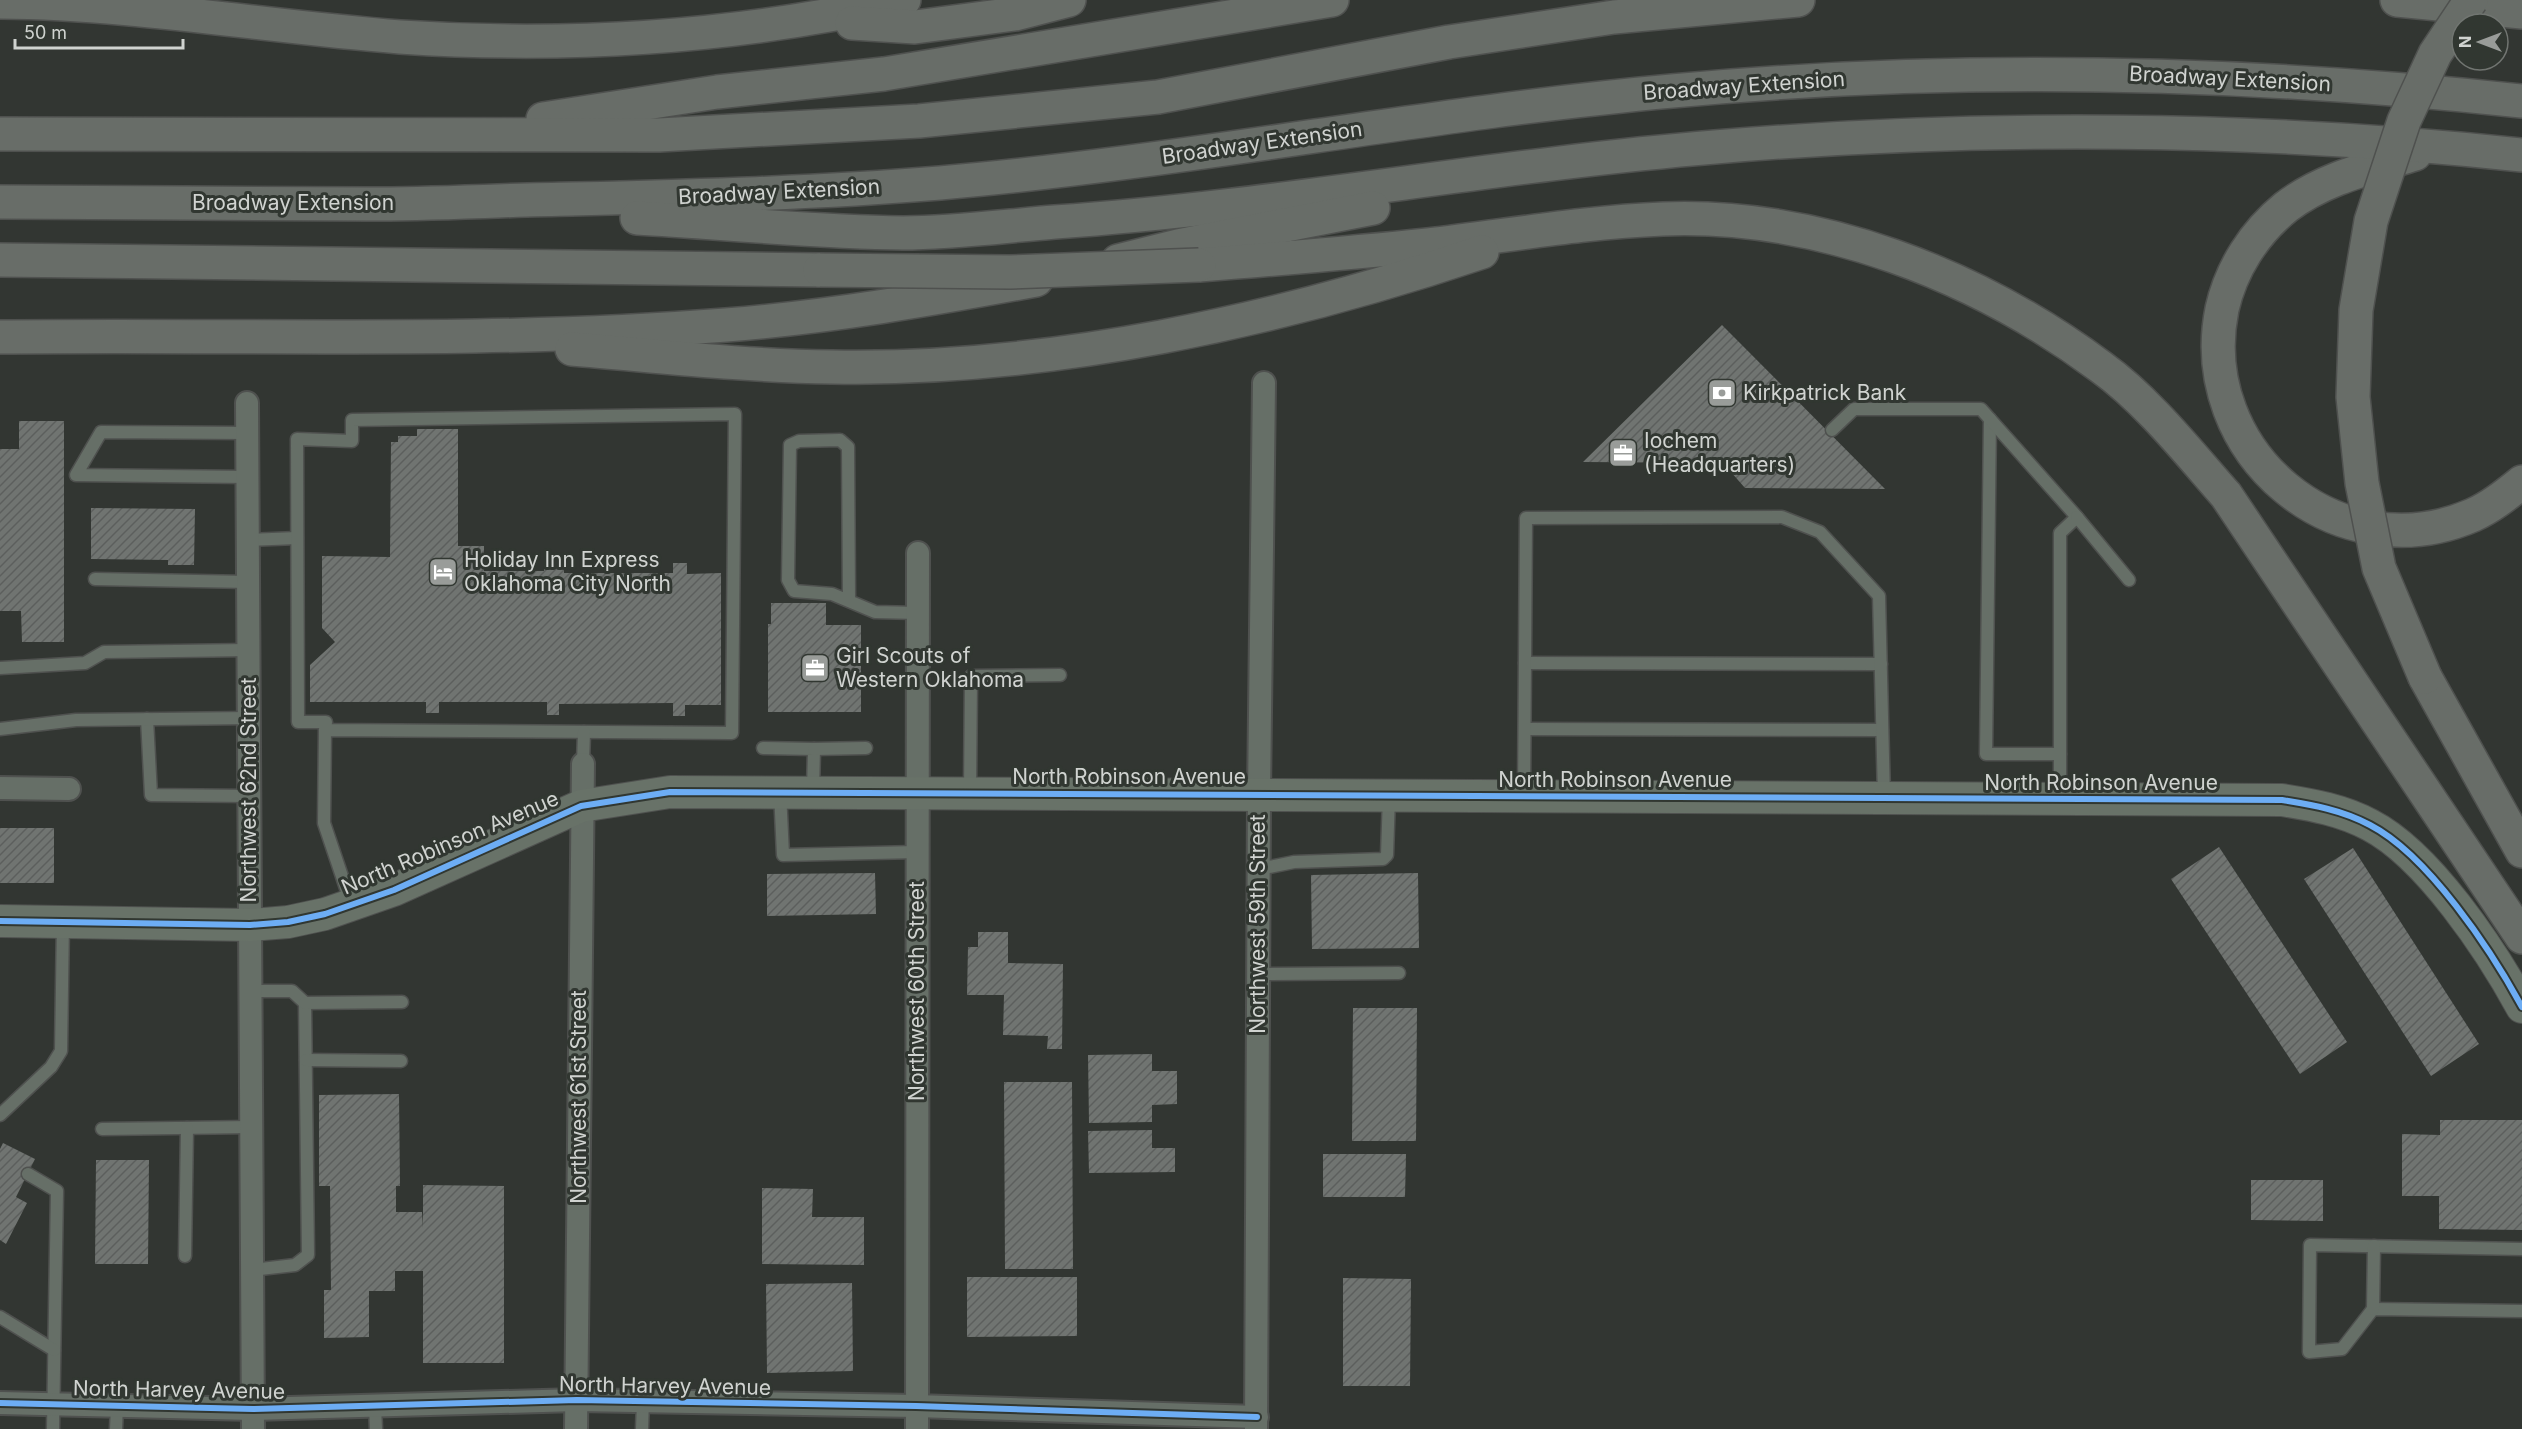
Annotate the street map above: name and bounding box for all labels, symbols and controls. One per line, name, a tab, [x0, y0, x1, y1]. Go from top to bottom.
scale bar	[15, 12, 183, 50]
north arrow	[2450, 12, 2510, 72]
text: 50 m	[24, 22, 67, 43]
text: N	[2455, 36, 2475, 48]
street label: Broadway Extension	[2128, 61, 2332, 96]
street label: Broadway Extension	[1642, 66, 1846, 105]
street label: Broadway Extension	[1160, 116, 1364, 169]
street label: Broadway Extension	[677, 174, 881, 209]
street label: Broadway Extension	[192, 190, 394, 215]
bank icon: Kirkpatrick Bank	[1706, 377, 1738, 409]
place label: Kirkpatrick Bank	[1743, 380, 1907, 405]
place label: Iochem (Headquarters)	[1644, 428, 1795, 477]
office icon: Iochem (Headquarters)	[1607, 437, 1639, 469]
place label: Holiday Inn Express Oklahoma City North	[464, 547, 671, 596]
hotel icon: Holiday Inn Express Oklahoma City North	[427, 556, 459, 588]
place label: Girl Scouts of Western Oklahoma	[836, 643, 1024, 692]
office icon: Girl Scouts of Western Oklahoma	[799, 652, 831, 684]
street label: Northwest 62nd Street	[236, 677, 261, 903]
street label: North Robinson Avenue	[1012, 764, 1246, 789]
street label: North Robinson Avenue	[1498, 767, 1732, 792]
street label: North Robinson Avenue	[1984, 770, 2218, 795]
street label: North Robinson Avenue	[337, 785, 562, 900]
street label: Northwest 59th Street	[1245, 814, 1270, 1034]
street label: Northwest 60th Street	[904, 881, 929, 1101]
street label: Northwest 61st Street	[566, 990, 591, 1204]
street label: North Harvey Avenue	[559, 1371, 771, 1400]
street label: North Harvey Avenue	[73, 1375, 285, 1404]

